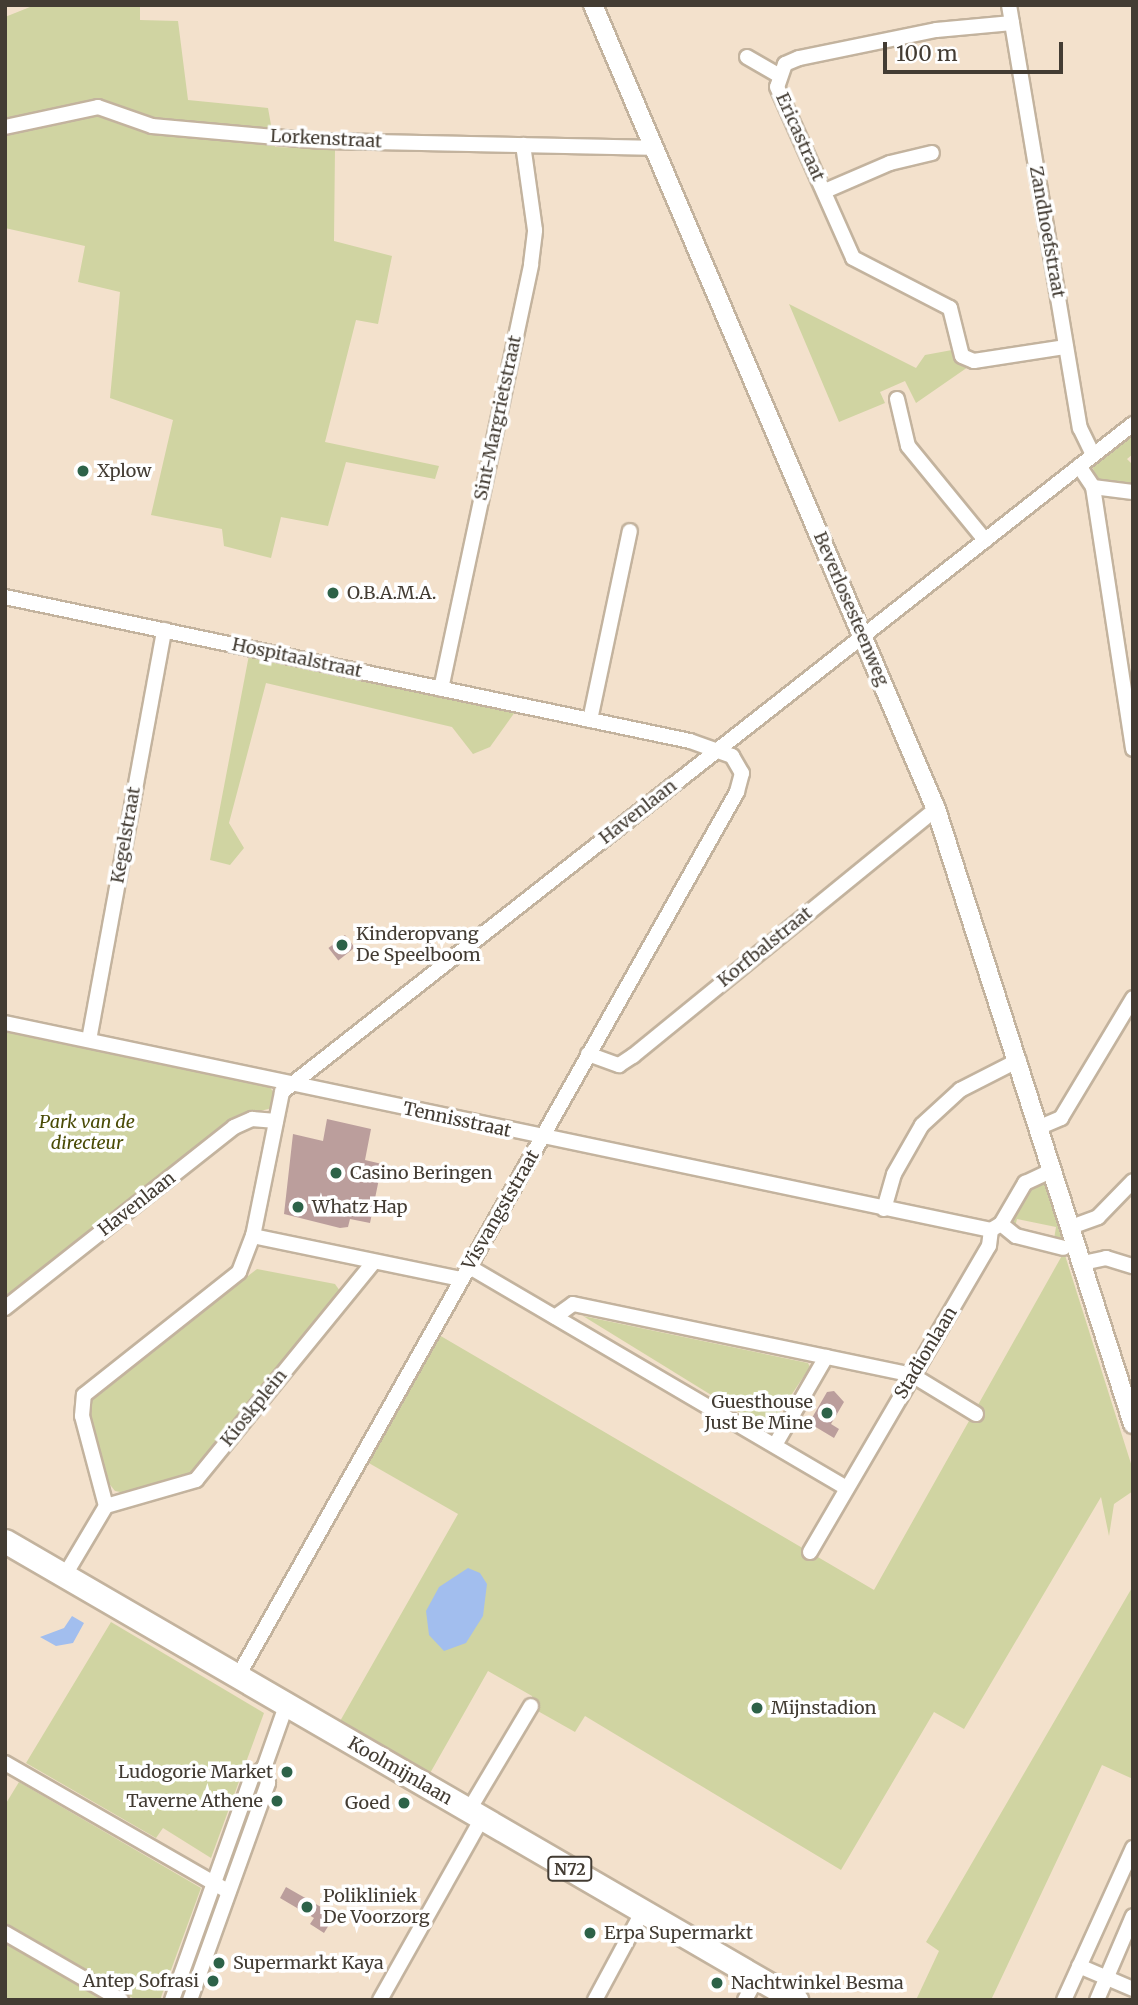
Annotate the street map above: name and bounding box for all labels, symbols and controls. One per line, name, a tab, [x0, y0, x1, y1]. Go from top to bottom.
scale bar	[886, 28, 1066, 72]
text: 100 m	[896, 40, 958, 67]
street label: Ericastraat	[771, 90, 829, 184]
street label: Lorkenstraat	[270, 125, 382, 153]
street label: Zandhoefstraat	[1025, 164, 1069, 300]
street label: Sint-Margrietstraat	[470, 333, 526, 503]
place label: Xplow	[97, 460, 151, 482]
marker: Xplow	[75, 463, 91, 479]
street label: Beverlosesteenweg	[809, 529, 893, 689]
place label: O.B.A.M.A.	[347, 582, 436, 604]
marker: O.B.A.M.A.	[325, 585, 341, 601]
street label: Hospitaalstraat	[230, 634, 364, 682]
street label: Havenlaan	[595, 775, 681, 849]
street label: Kegelstraat	[107, 785, 145, 885]
street label: Korfbalstraat	[713, 902, 817, 992]
place label: Kinderopvang De Speelboom	[356, 924, 481, 967]
marker: Kinderopvang De Speelboom	[334, 937, 350, 953]
street label: Tennisstraat	[401, 1098, 513, 1142]
park label: Park van de directeur	[39, 1112, 135, 1154]
street label: Visvangststraat	[458, 1146, 544, 1274]
place label: Casino Beringen	[350, 1162, 492, 1184]
marker: Casino Beringen	[328, 1165, 344, 1181]
street label: Havenlaan	[94, 1167, 180, 1241]
place label: Whatz Hap	[312, 1196, 408, 1218]
marker: Whatz Hap	[290, 1199, 306, 1215]
street label: Stadionlaan	[890, 1303, 962, 1403]
street label: Kioskplein	[216, 1365, 292, 1451]
place label: Guesthouse Just Be Mine	[704, 1392, 813, 1434]
marker: Guesthouse Just Be Mine	[819, 1405, 835, 1421]
place label: Mijnstadion	[771, 1697, 876, 1719]
marker: Mijnstadion	[749, 1700, 765, 1716]
street label: Koolmijnlaan	[344, 1732, 456, 1810]
place label: Ludogorie Market	[118, 1761, 273, 1783]
marker: Ludogorie Market	[279, 1764, 295, 1780]
place label: Taverne Athene	[126, 1790, 263, 1812]
place label: Goed	[345, 1792, 390, 1814]
marker: Taverne Athene	[269, 1793, 285, 1809]
marker: Goed	[396, 1795, 412, 1811]
road number: N72	[547, 1856, 593, 1882]
place label: Polikliniek De Voorzorg	[323, 1886, 430, 1928]
marker: Polikliniek De Voorzorg	[297, 1897, 317, 1917]
place label: Erpa Supermarkt	[604, 1922, 753, 1944]
marker: Erpa Supermarkt	[582, 1925, 598, 1941]
place label: Supermarkt Kaya	[233, 1952, 384, 1974]
marker: Supermarkt Kaya	[211, 1955, 227, 1971]
place label: Antep Sofrasi	[83, 1970, 199, 1992]
place label: Nachtwinkel Besma	[731, 1972, 904, 1994]
marker: Antep Sofrasi	[205, 1973, 221, 1989]
marker: Nachtwinkel Besma	[709, 1975, 725, 1991]

